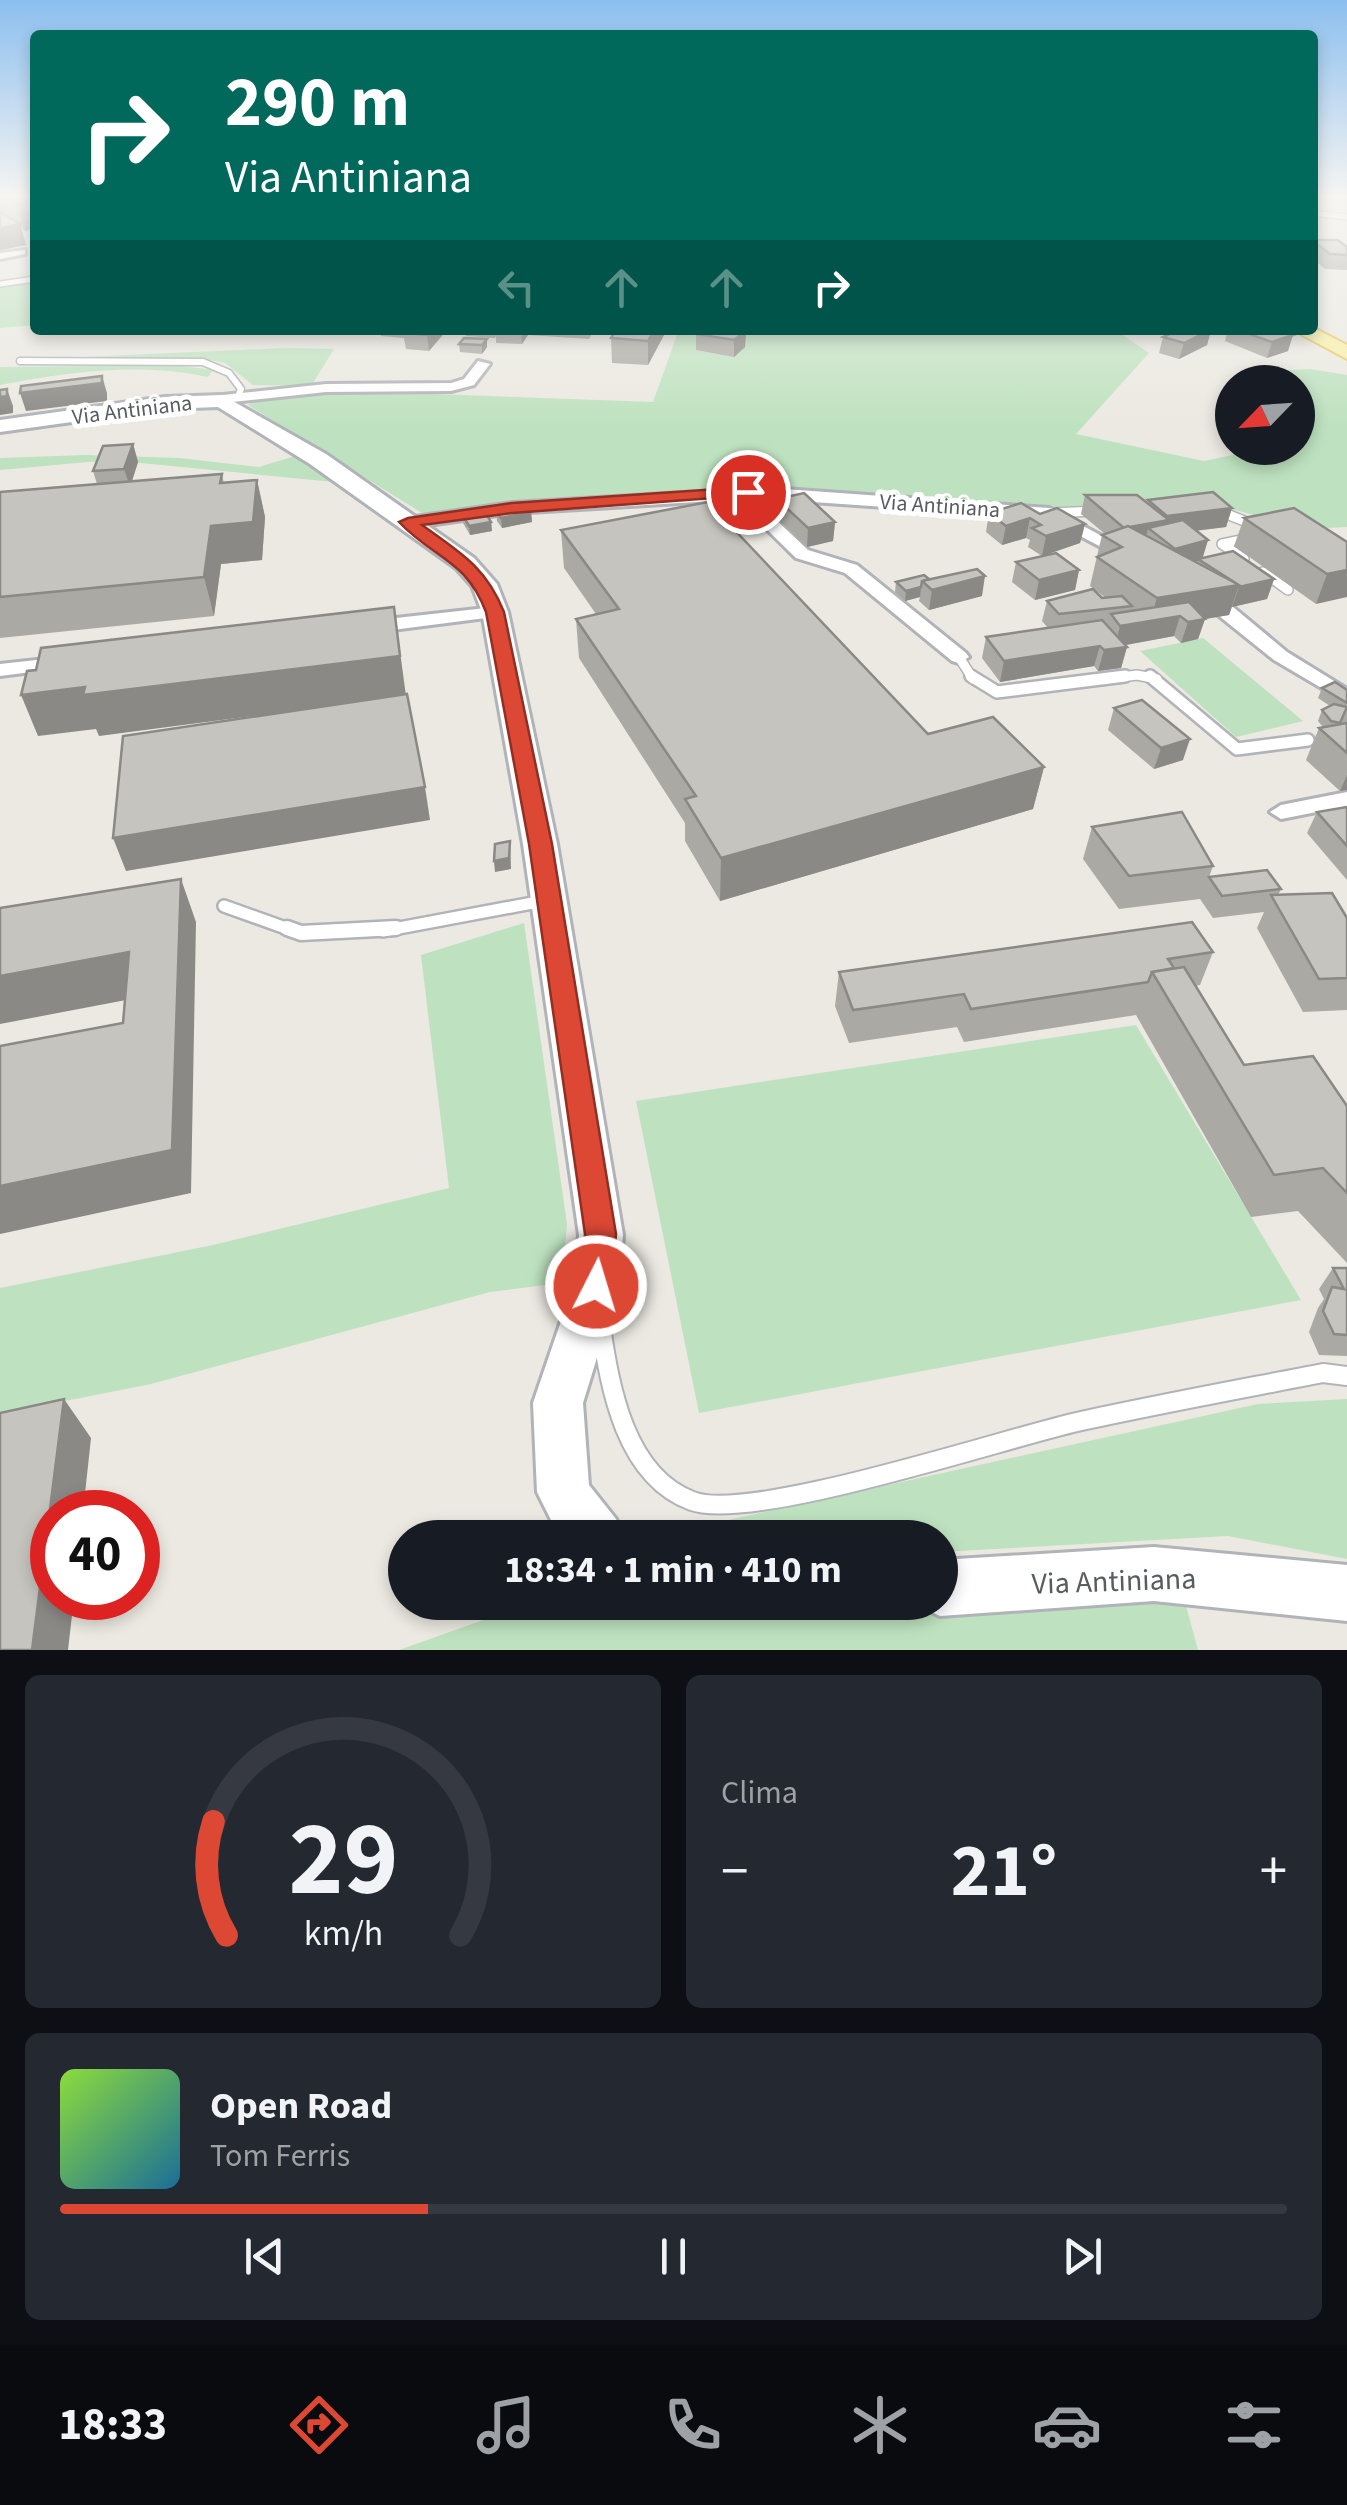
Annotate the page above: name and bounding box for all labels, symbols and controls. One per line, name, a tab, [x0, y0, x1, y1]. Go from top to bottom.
text: 290 m	[225, 53, 410, 153]
icon: right	[60, 70, 190, 200]
text: Via Antiniana	[225, 146, 472, 210]
icon: left	[489, 260, 544, 315]
icon: ahead	[594, 260, 649, 315]
icon: ahead	[699, 260, 754, 315]
icon: right	[804, 260, 859, 315]
north arrow	[1215, 365, 1315, 465]
map controls	[1215, 365, 1315, 465]
street label: Via Antiniana	[70, 387, 194, 433]
pin	[706, 450, 791, 535]
icon: arrive	[721, 465, 776, 520]
street label: Via Antiniana	[879, 486, 1001, 526]
position arrow	[544, 1234, 648, 1338]
speed limit sign: 40	[30, 1490, 160, 1620]
text: 18:34 · 1 min · 410 m	[504, 1543, 842, 1597]
street label: Via Antiniana	[1031, 1557, 1197, 1606]
text: Clima	[721, 1770, 798, 1816]
text: 29	[288, 1787, 398, 1935]
text: 21°	[951, 1818, 1057, 1925]
text: −	[721, 1833, 748, 1911]
text: +	[1260, 1833, 1287, 1911]
text: km/h	[303, 1908, 383, 1959]
text: Open Road	[210, 2079, 392, 2133]
text: Tom Ferris	[210, 2133, 350, 2179]
icon: previous	[237, 2229, 292, 2284]
icon: pause	[646, 2229, 701, 2284]
icon: next	[1055, 2229, 1110, 2284]
icon: directions	[284, 2390, 354, 2460]
icon: music	[471, 2390, 541, 2460]
icon: phone	[658, 2390, 728, 2460]
icon: climate	[845, 2390, 915, 2460]
icon: car	[1032, 2390, 1102, 2460]
icon: filters	[1219, 2390, 1289, 2460]
text: 18:33	[58, 2393, 167, 2457]

